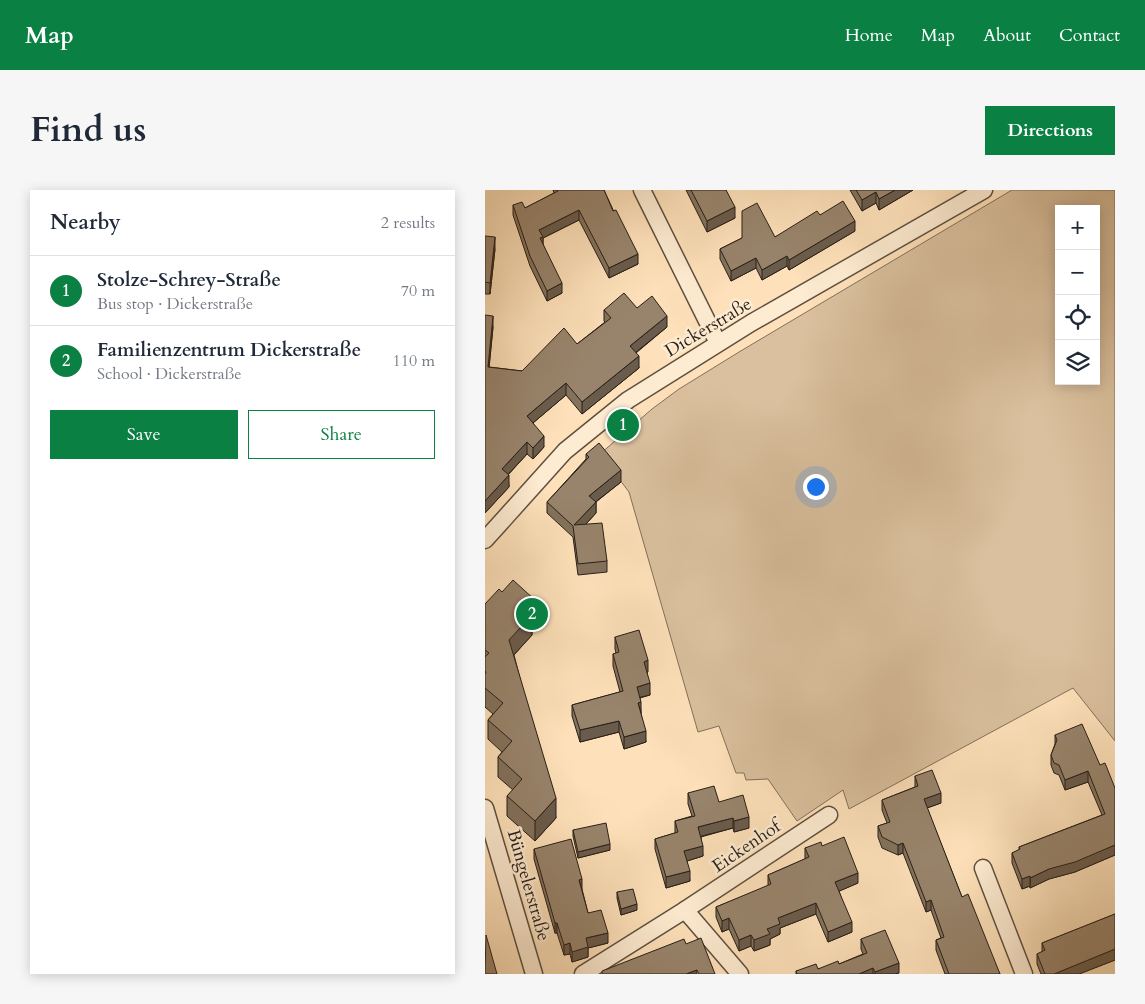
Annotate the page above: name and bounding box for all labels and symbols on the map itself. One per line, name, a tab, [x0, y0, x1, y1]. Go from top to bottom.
street label: Dickerstraße	[660, 292, 756, 363]
pin: 1	[607, 406, 639, 444]
your location	[803, 474, 829, 500]
pin: 2	[516, 595, 548, 633]
street label: Eickenhof	[707, 812, 788, 878]
street label: Büngelerstraße	[501, 826, 556, 944]

